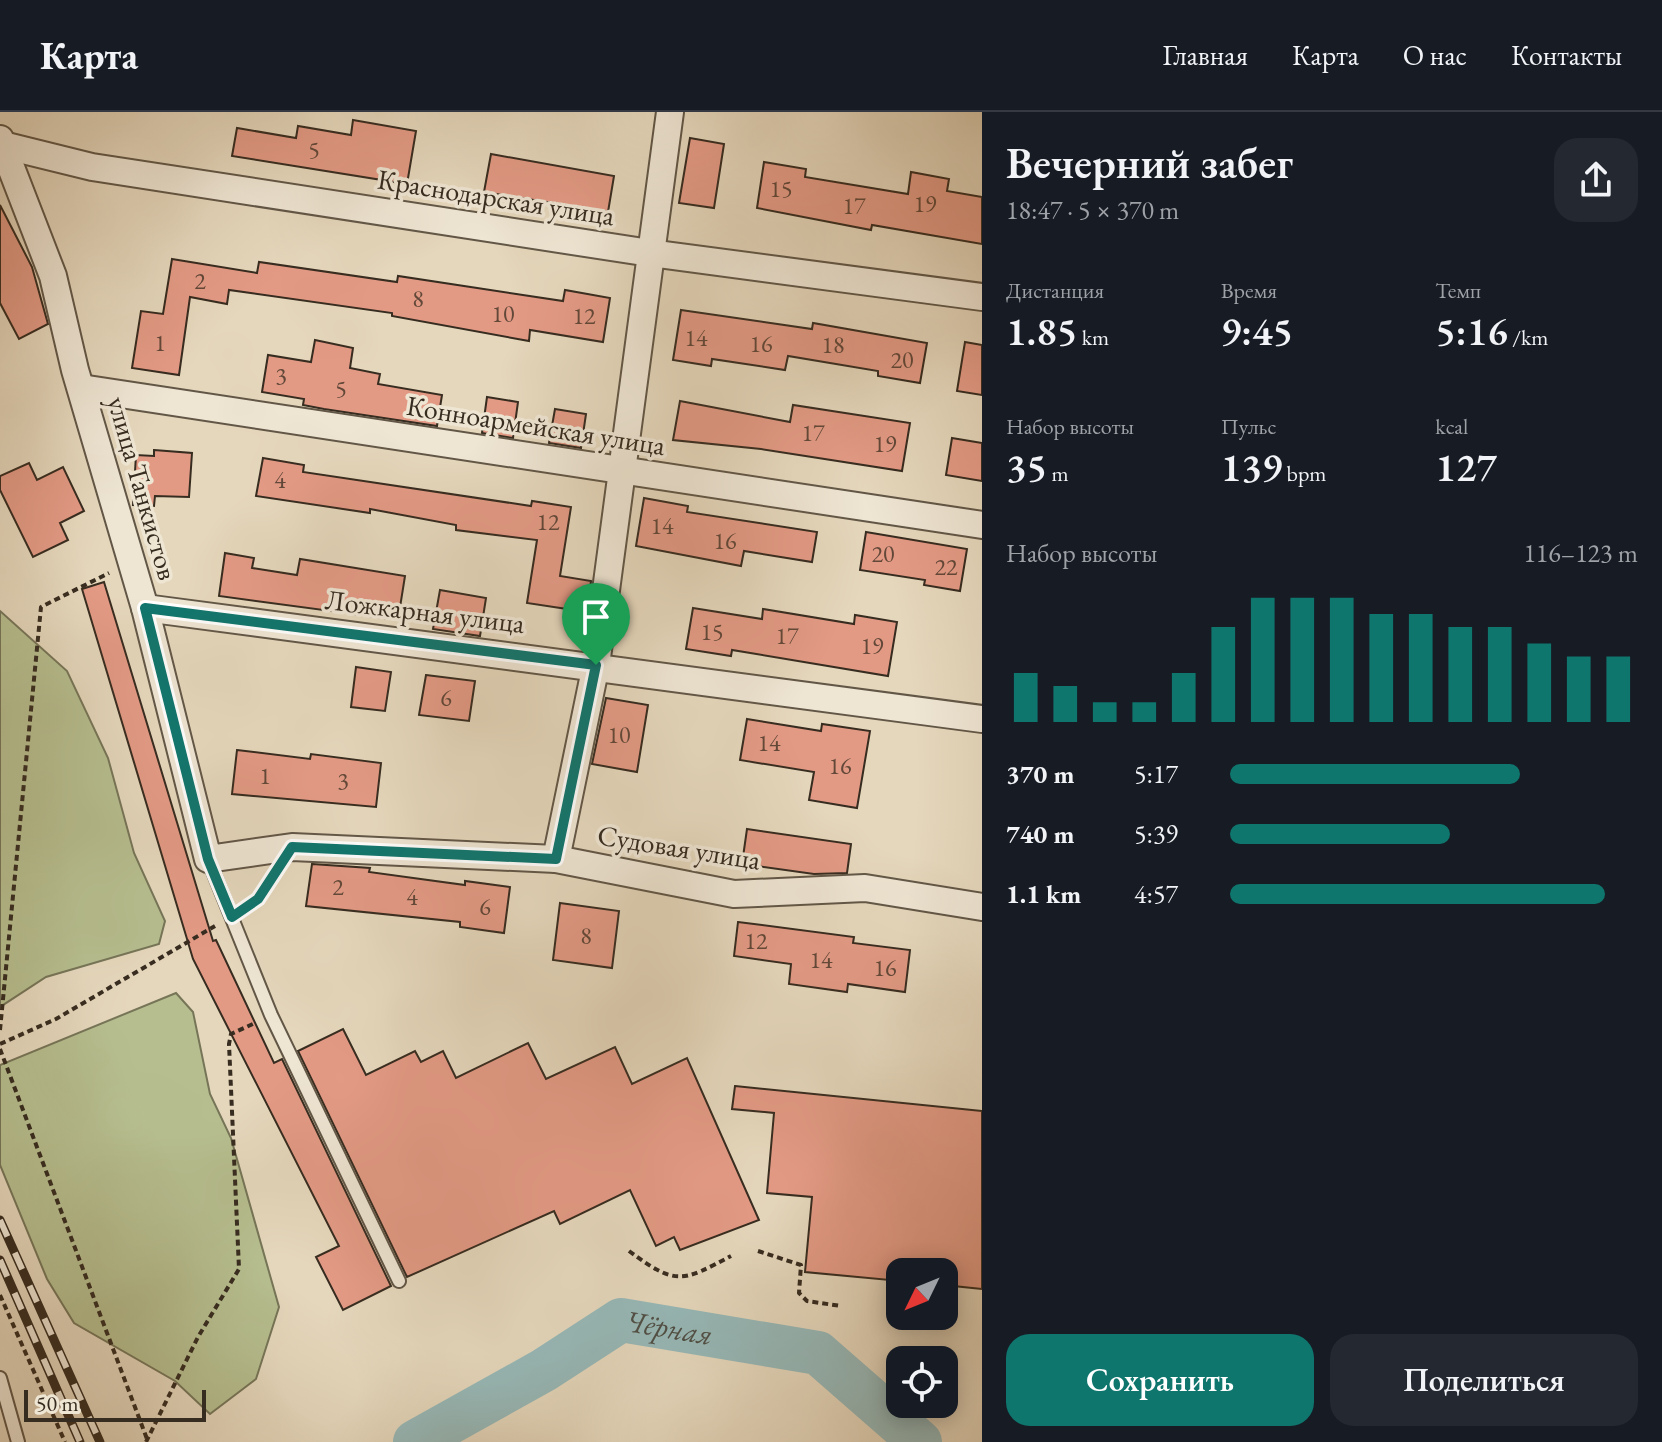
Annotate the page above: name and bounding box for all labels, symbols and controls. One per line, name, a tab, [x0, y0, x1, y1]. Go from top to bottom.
text: Карта	[40, 31, 138, 80]
text: Главная	[1163, 37, 1248, 73]
text: Карта	[1292, 37, 1359, 73]
text: О нас	[1403, 37, 1467, 73]
text: Контакты	[1511, 37, 1622, 73]
house number: 5	[308, 134, 320, 165]
text: Вечерний забег	[1006, 134, 1293, 191]
button: share	[1554, 138, 1638, 222]
street label: Краснодарская улица	[375, 160, 618, 234]
house number: 15	[769, 173, 793, 204]
house number: 19	[913, 188, 937, 219]
house number: 17	[842, 190, 866, 221]
text: 18:47 · 5 × 370 m	[1006, 193, 1179, 227]
house number: 2	[194, 265, 206, 296]
text: Дистанция	[1006, 276, 1104, 305]
text: Время	[1221, 276, 1277, 305]
text: Темп	[1435, 276, 1481, 305]
house number: 8	[412, 283, 424, 314]
house number: 10	[491, 298, 515, 329]
house number: 12	[572, 300, 596, 331]
text: 1.85	[1006, 305, 1077, 357]
text: 9:45	[1221, 305, 1293, 357]
text: 5:16	[1435, 305, 1508, 357]
house number: 14	[684, 322, 708, 353]
text: km	[1077, 323, 1109, 352]
text: /km	[1508, 323, 1548, 352]
house number: 1	[154, 327, 166, 358]
house number: 16	[749, 328, 773, 359]
house number: 18	[821, 329, 845, 360]
house number: 20	[890, 344, 914, 375]
house number: 3	[275, 360, 287, 391]
house number: 5	[335, 373, 347, 404]
street label: Конноармейская улица	[404, 387, 669, 463]
street label: улица Танкистов	[100, 392, 186, 584]
text: Набор высоты	[1006, 412, 1134, 441]
text: Пульс	[1221, 412, 1276, 441]
text: kcal	[1435, 412, 1468, 441]
house number: 17	[801, 417, 825, 448]
house number: 19	[873, 428, 897, 459]
text: 35	[1006, 441, 1047, 493]
text: 139	[1221, 441, 1282, 493]
text: 127	[1435, 441, 1497, 493]
text: m	[1047, 459, 1069, 488]
text: bpm	[1282, 459, 1326, 488]
house number: 4	[274, 464, 286, 495]
house number: 12	[536, 506, 560, 537]
house number: 14	[650, 510, 674, 541]
house number: 16	[713, 525, 737, 556]
text: Набор высоты	[1006, 536, 1157, 570]
text: 116–123 m	[1523, 536, 1638, 570]
house number: 20	[871, 538, 895, 569]
house number: 22	[934, 551, 958, 582]
street label: Ложкарная улица	[323, 581, 528, 641]
pin	[562, 583, 630, 665]
icon: arrive	[574, 595, 618, 639]
house number: 15	[700, 616, 724, 647]
house number: 17	[775, 620, 799, 651]
house number: 19	[860, 630, 884, 661]
house number: 6	[440, 682, 452, 713]
house number: 10	[607, 719, 631, 750]
house number: 14	[757, 727, 781, 758]
house number: 16	[828, 750, 852, 781]
text: 370 m	[1006, 757, 1074, 791]
text: 5:17	[1134, 757, 1178, 791]
house number: 1	[259, 760, 271, 791]
house number: 3	[337, 765, 349, 796]
street label: Судовая улица	[595, 816, 764, 878]
text: 740 m	[1006, 817, 1074, 851]
text: 5:39	[1134, 817, 1178, 851]
house number: 2	[332, 871, 344, 902]
text: 1.1 km	[1006, 877, 1081, 911]
text: 4:57	[1134, 877, 1178, 911]
house number: 4	[406, 881, 418, 912]
house number: 6	[479, 891, 491, 922]
house number: 8	[580, 920, 592, 951]
house number: 12	[744, 925, 768, 956]
house number: 14	[809, 944, 833, 975]
house number: 16	[873, 952, 897, 983]
north arrow	[886, 1258, 958, 1330]
map controls	[886, 1258, 958, 1418]
water label: Чёрная	[622, 1301, 716, 1354]
button: Сохранить	[1006, 1334, 1314, 1426]
button: Поделиться	[1330, 1334, 1638, 1426]
button: locate	[886, 1346, 958, 1418]
scale bar	[24, 1386, 206, 1422]
text: 50 m	[36, 1389, 79, 1418]

